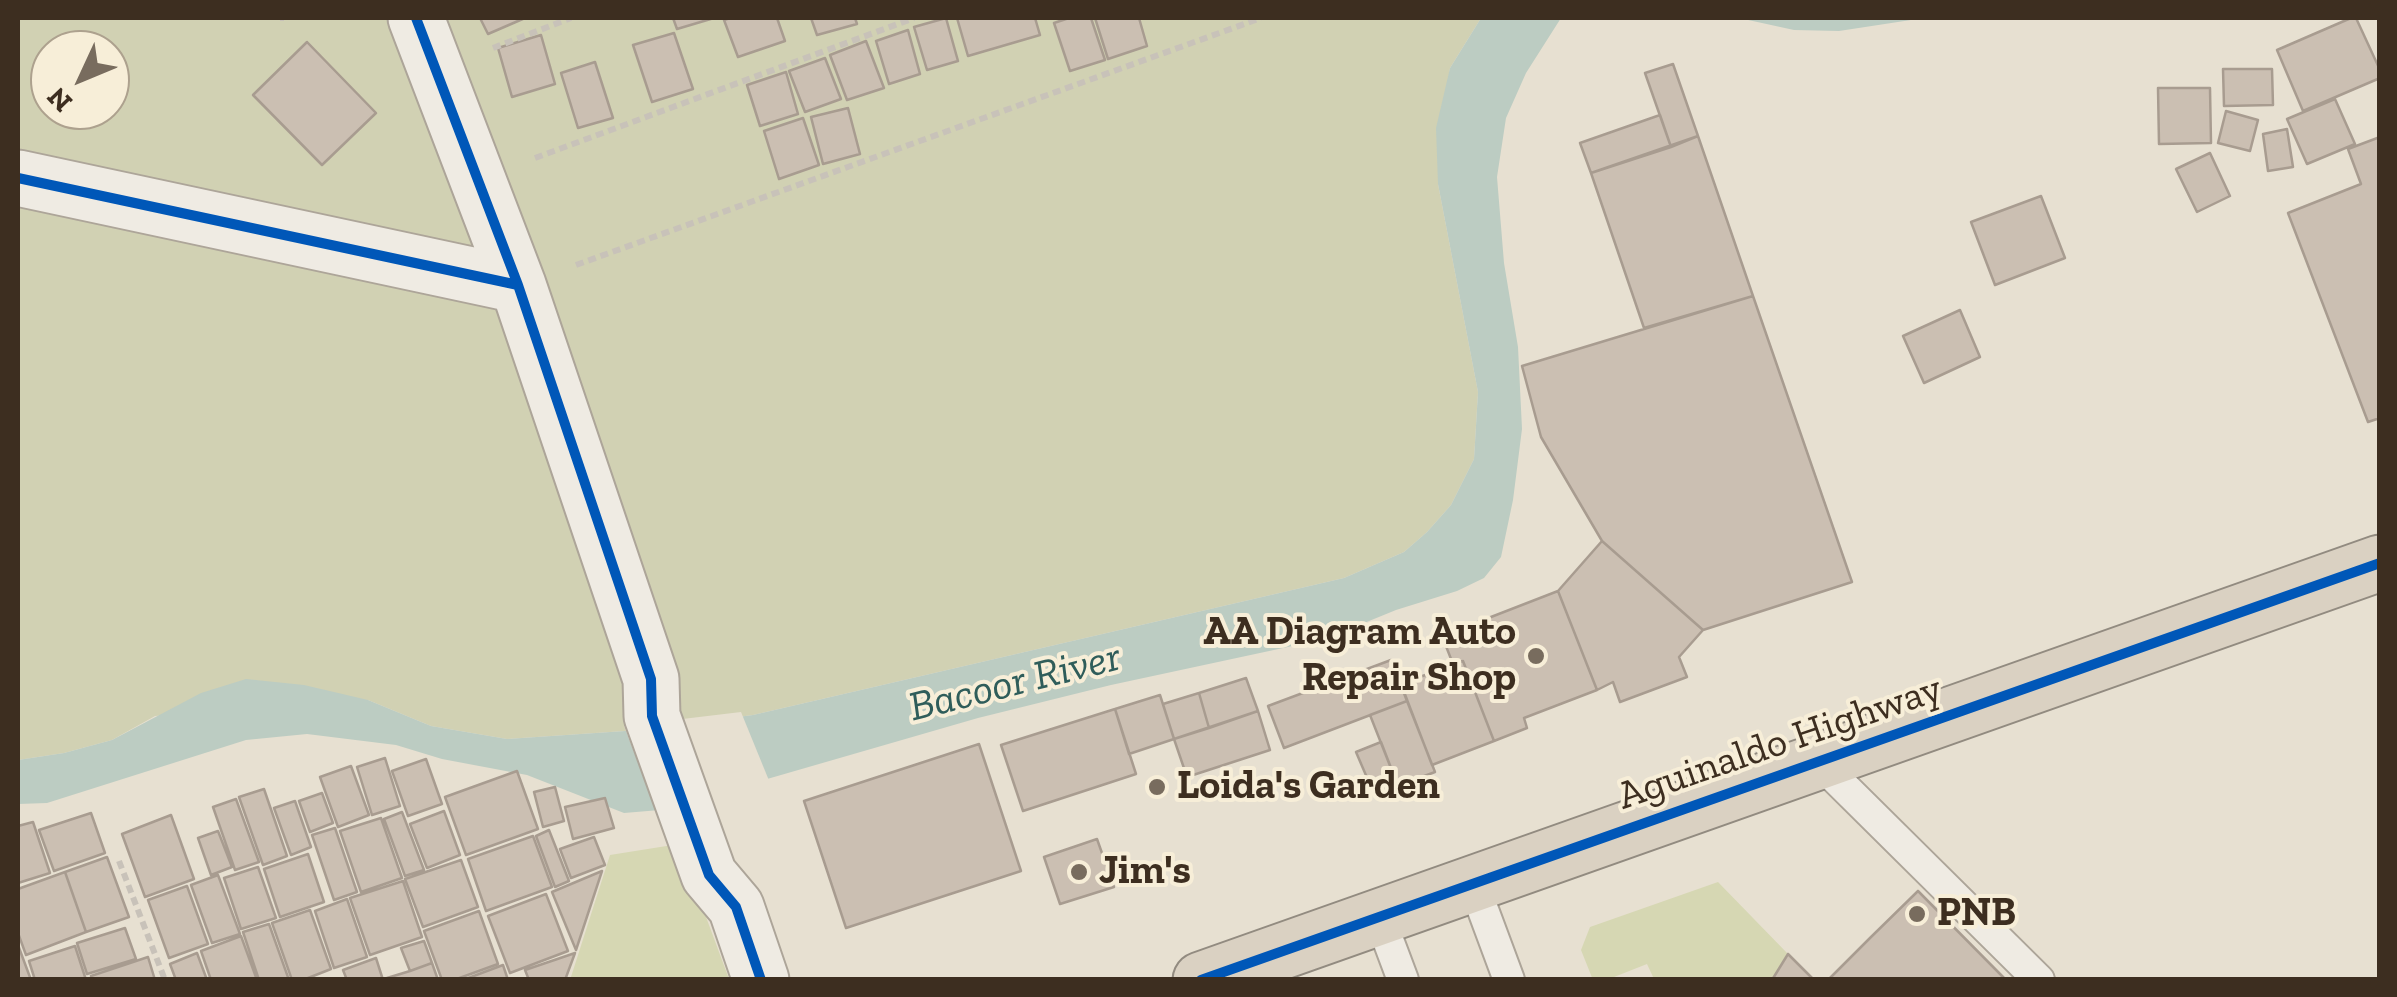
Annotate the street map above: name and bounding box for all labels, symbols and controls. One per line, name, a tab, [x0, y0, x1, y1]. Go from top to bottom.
north arrow	[30, 30, 130, 130]
text: N	[40, 81, 79, 119]
place label: AA Diagram Auto Repair Shop	[1203, 609, 1516, 703]
water label: Bacoor River	[904, 632, 1126, 734]
marker: AA Diagram Auto Repair Shop	[1525, 645, 1547, 667]
street label: Aguinaldo Highway	[1612, 665, 1948, 821]
place label: Loida's Garden	[1177, 763, 1440, 811]
marker: Loida's Garden	[1146, 776, 1168, 798]
place label: Jim's	[1099, 848, 1191, 896]
marker: Jim's	[1068, 861, 1090, 883]
place label: PNB	[1937, 890, 2016, 938]
marker: PNB	[1906, 903, 1928, 925]

